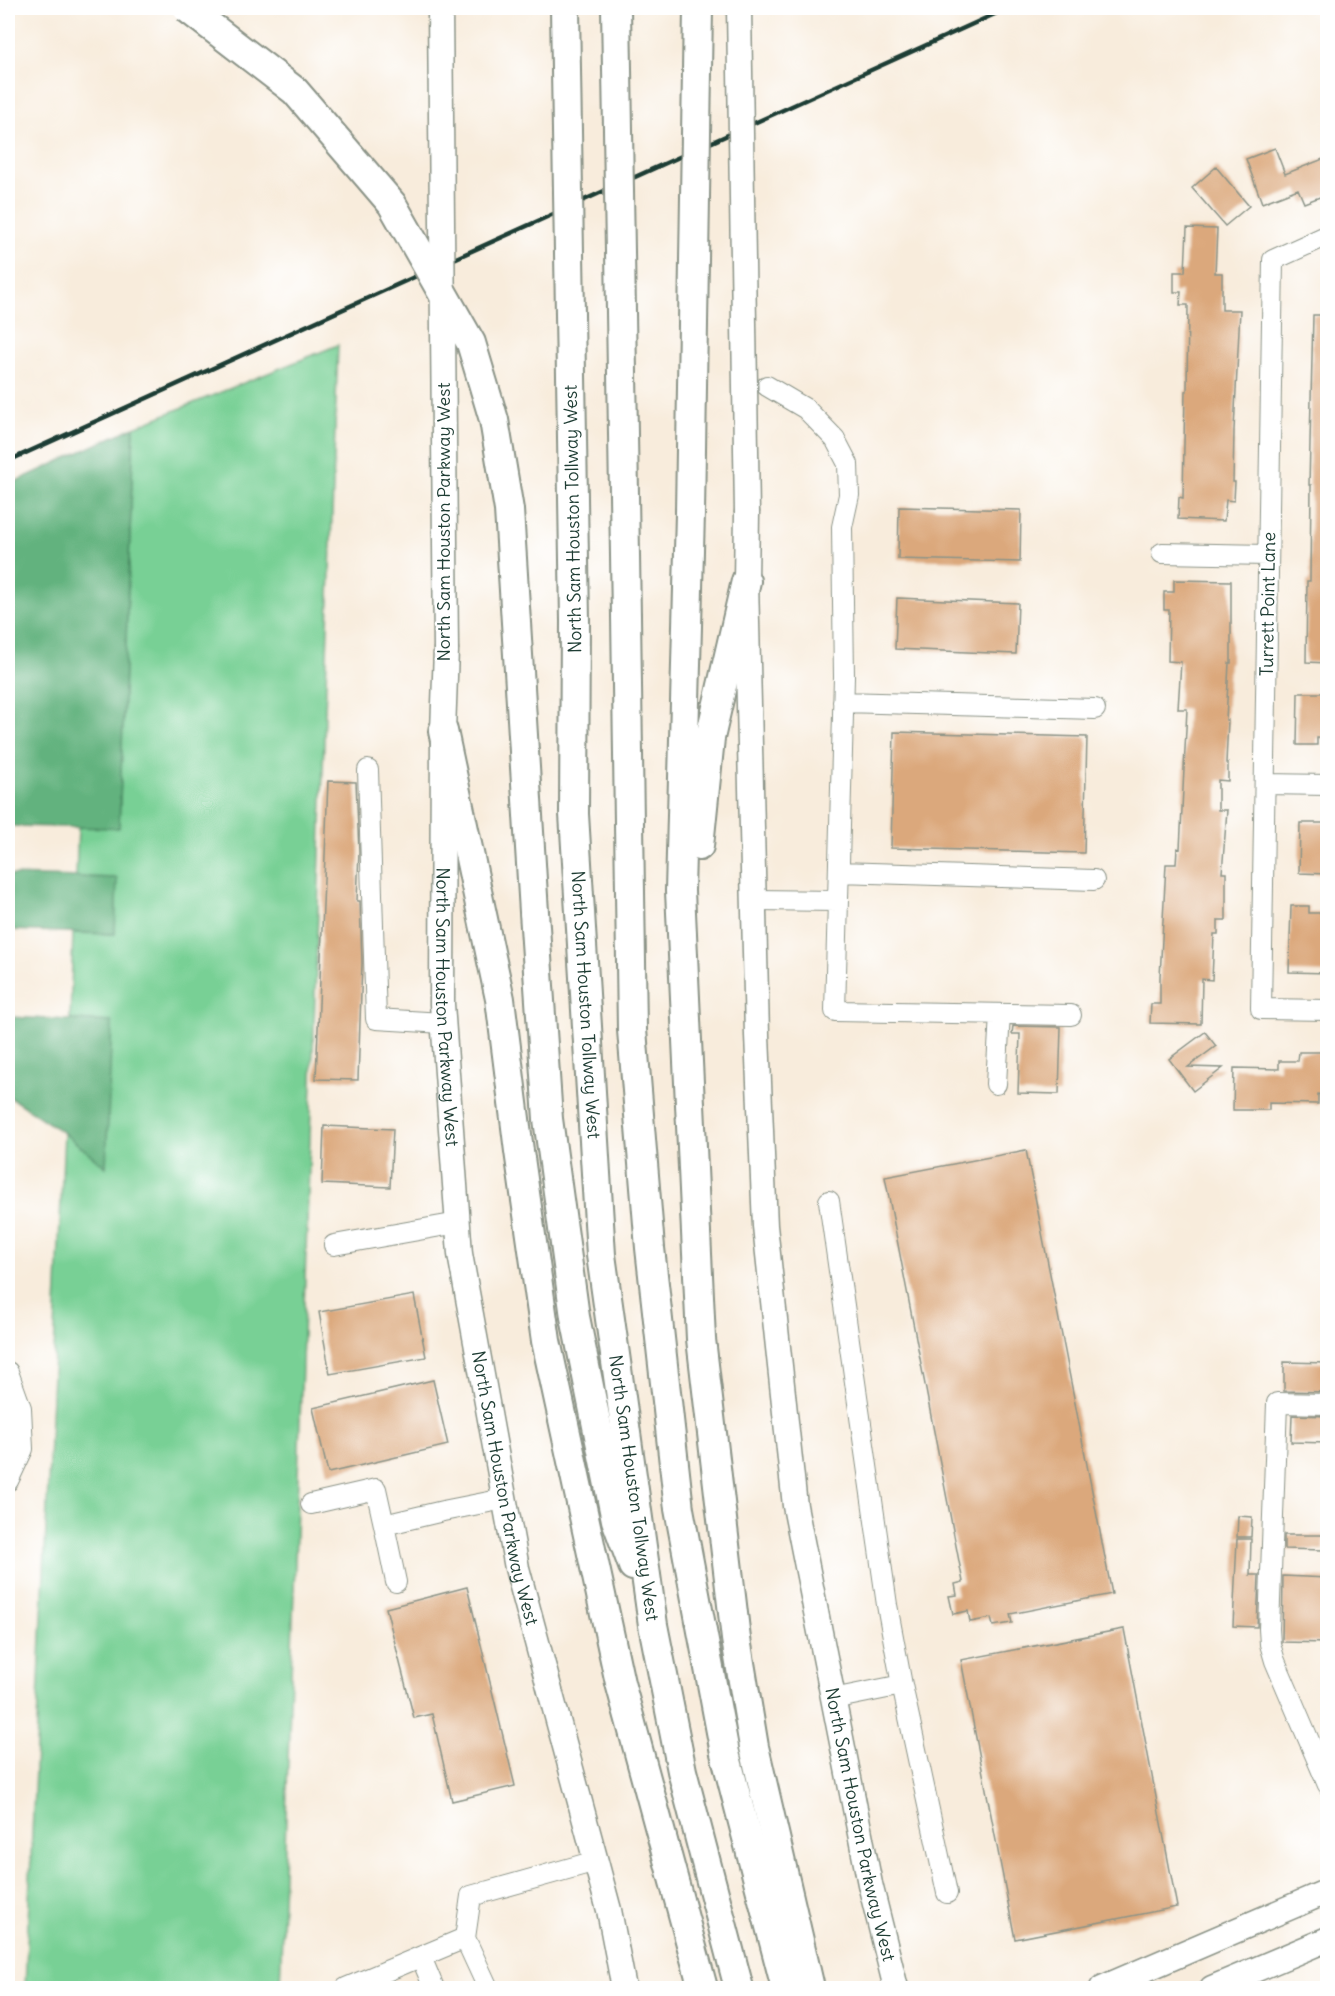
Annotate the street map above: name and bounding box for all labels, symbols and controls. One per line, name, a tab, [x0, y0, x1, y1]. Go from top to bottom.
street label: North Sam Houston Parkway West	[432, 382, 455, 662]
street label: North Sam Houston Tollway West	[559, 385, 586, 653]
street label: Turrett Point Lane	[1255, 532, 1280, 676]
street label: North Sam Houston Parkway West	[431, 867, 464, 1147]
street label: North Sam Houston Tollway West	[566, 870, 606, 1139]
street label: North Sam Houston Parkway West	[467, 1349, 544, 1628]
street label: North Sam Houston Tollway West	[604, 1353, 664, 1622]
street label: North Sam Houston Parkway West	[820, 1685, 901, 1964]

